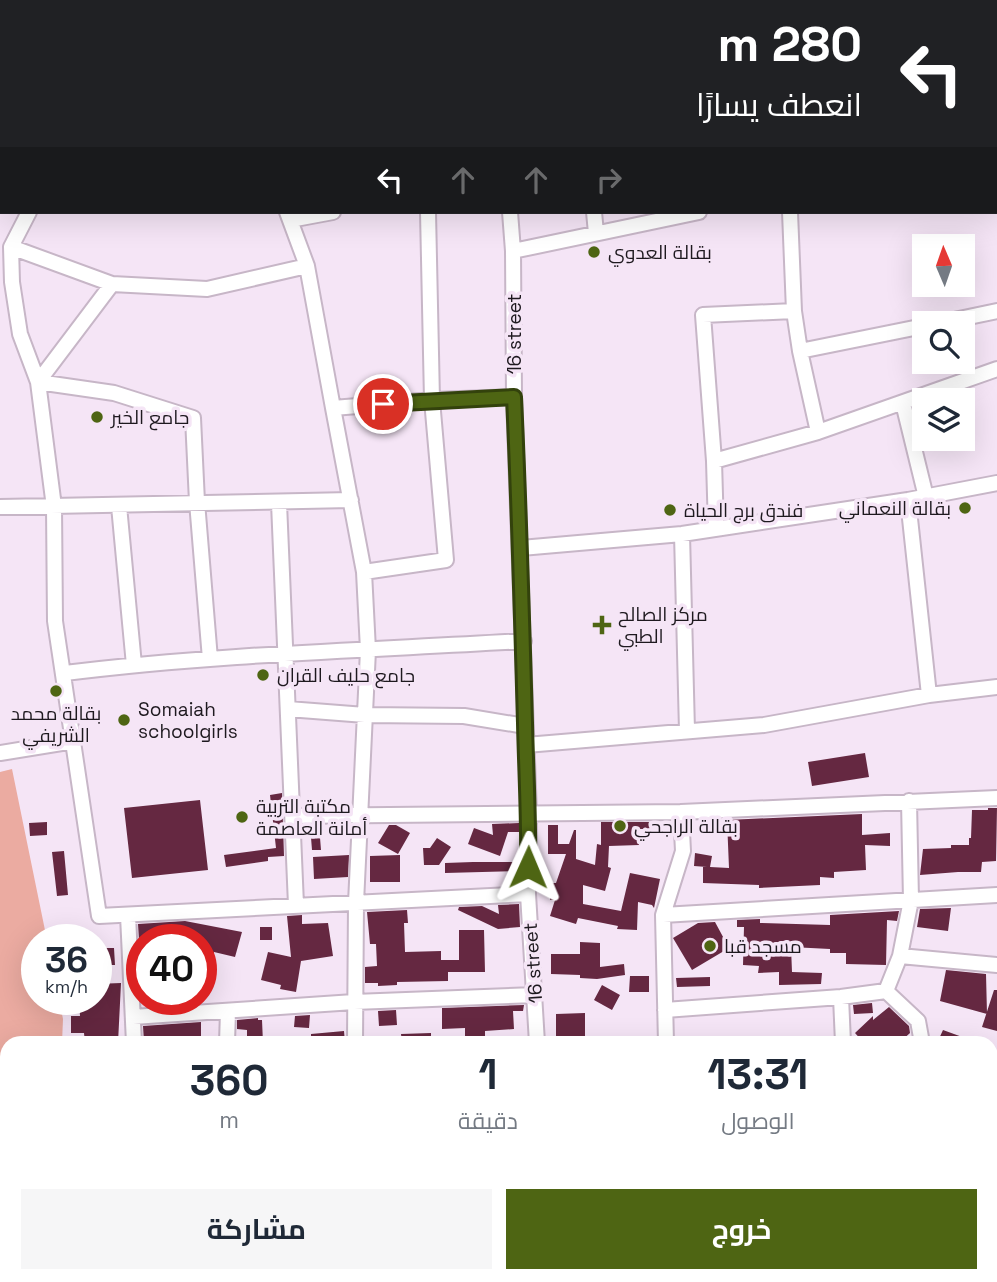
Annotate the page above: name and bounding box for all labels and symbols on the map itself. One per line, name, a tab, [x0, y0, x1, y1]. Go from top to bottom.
north arrow	[912, 234, 975, 298]
place label: بقالة العدوي	[608, 240, 712, 267]
marker: بقالة العدوي	[586, 244, 602, 260]
street label: 16 street	[502, 294, 527, 374]
pin	[353, 374, 413, 434]
place label: جامع الخير	[110, 405, 189, 431]
marker: جامع الخير	[89, 409, 105, 425]
place label: بقالة النعماني	[839, 496, 951, 523]
place label: فندق برج الحياة	[684, 498, 803, 524]
marker: بقالة النعماني	[957, 500, 973, 516]
marker: فندق برج الحياة	[662, 502, 678, 518]
place label: مركز الصالح الطبي	[618, 602, 708, 651]
marker: مركز الصالح الطبي	[592, 615, 612, 635]
place label: جامع حليف القران	[277, 663, 415, 689]
marker: جامع حليف القران	[255, 667, 271, 683]
marker: بقالة محمد الشريفي	[48, 683, 64, 699]
place label: Somaiah schoolgirls	[138, 697, 238, 744]
place label: بقالة محمد الشريفي	[11, 701, 101, 750]
marker: Somaiah schoolgirls	[116, 712, 132, 728]
place label: مكتبة التربية أمانة العاصمة	[256, 794, 367, 841]
marker: مكتبة التربية أمانة العاصمة	[234, 809, 250, 825]
place label: بقالة الراجحي	[634, 814, 738, 841]
marker: بقالة الراجحي	[612, 818, 628, 834]
position arrow	[491, 830, 565, 904]
street label: 16 street	[518, 922, 548, 1004]
speed limit sign: 40	[126, 924, 217, 1015]
place label: مسجد قبا	[724, 934, 802, 959]
marker: مسجد قبا	[702, 938, 718, 954]

